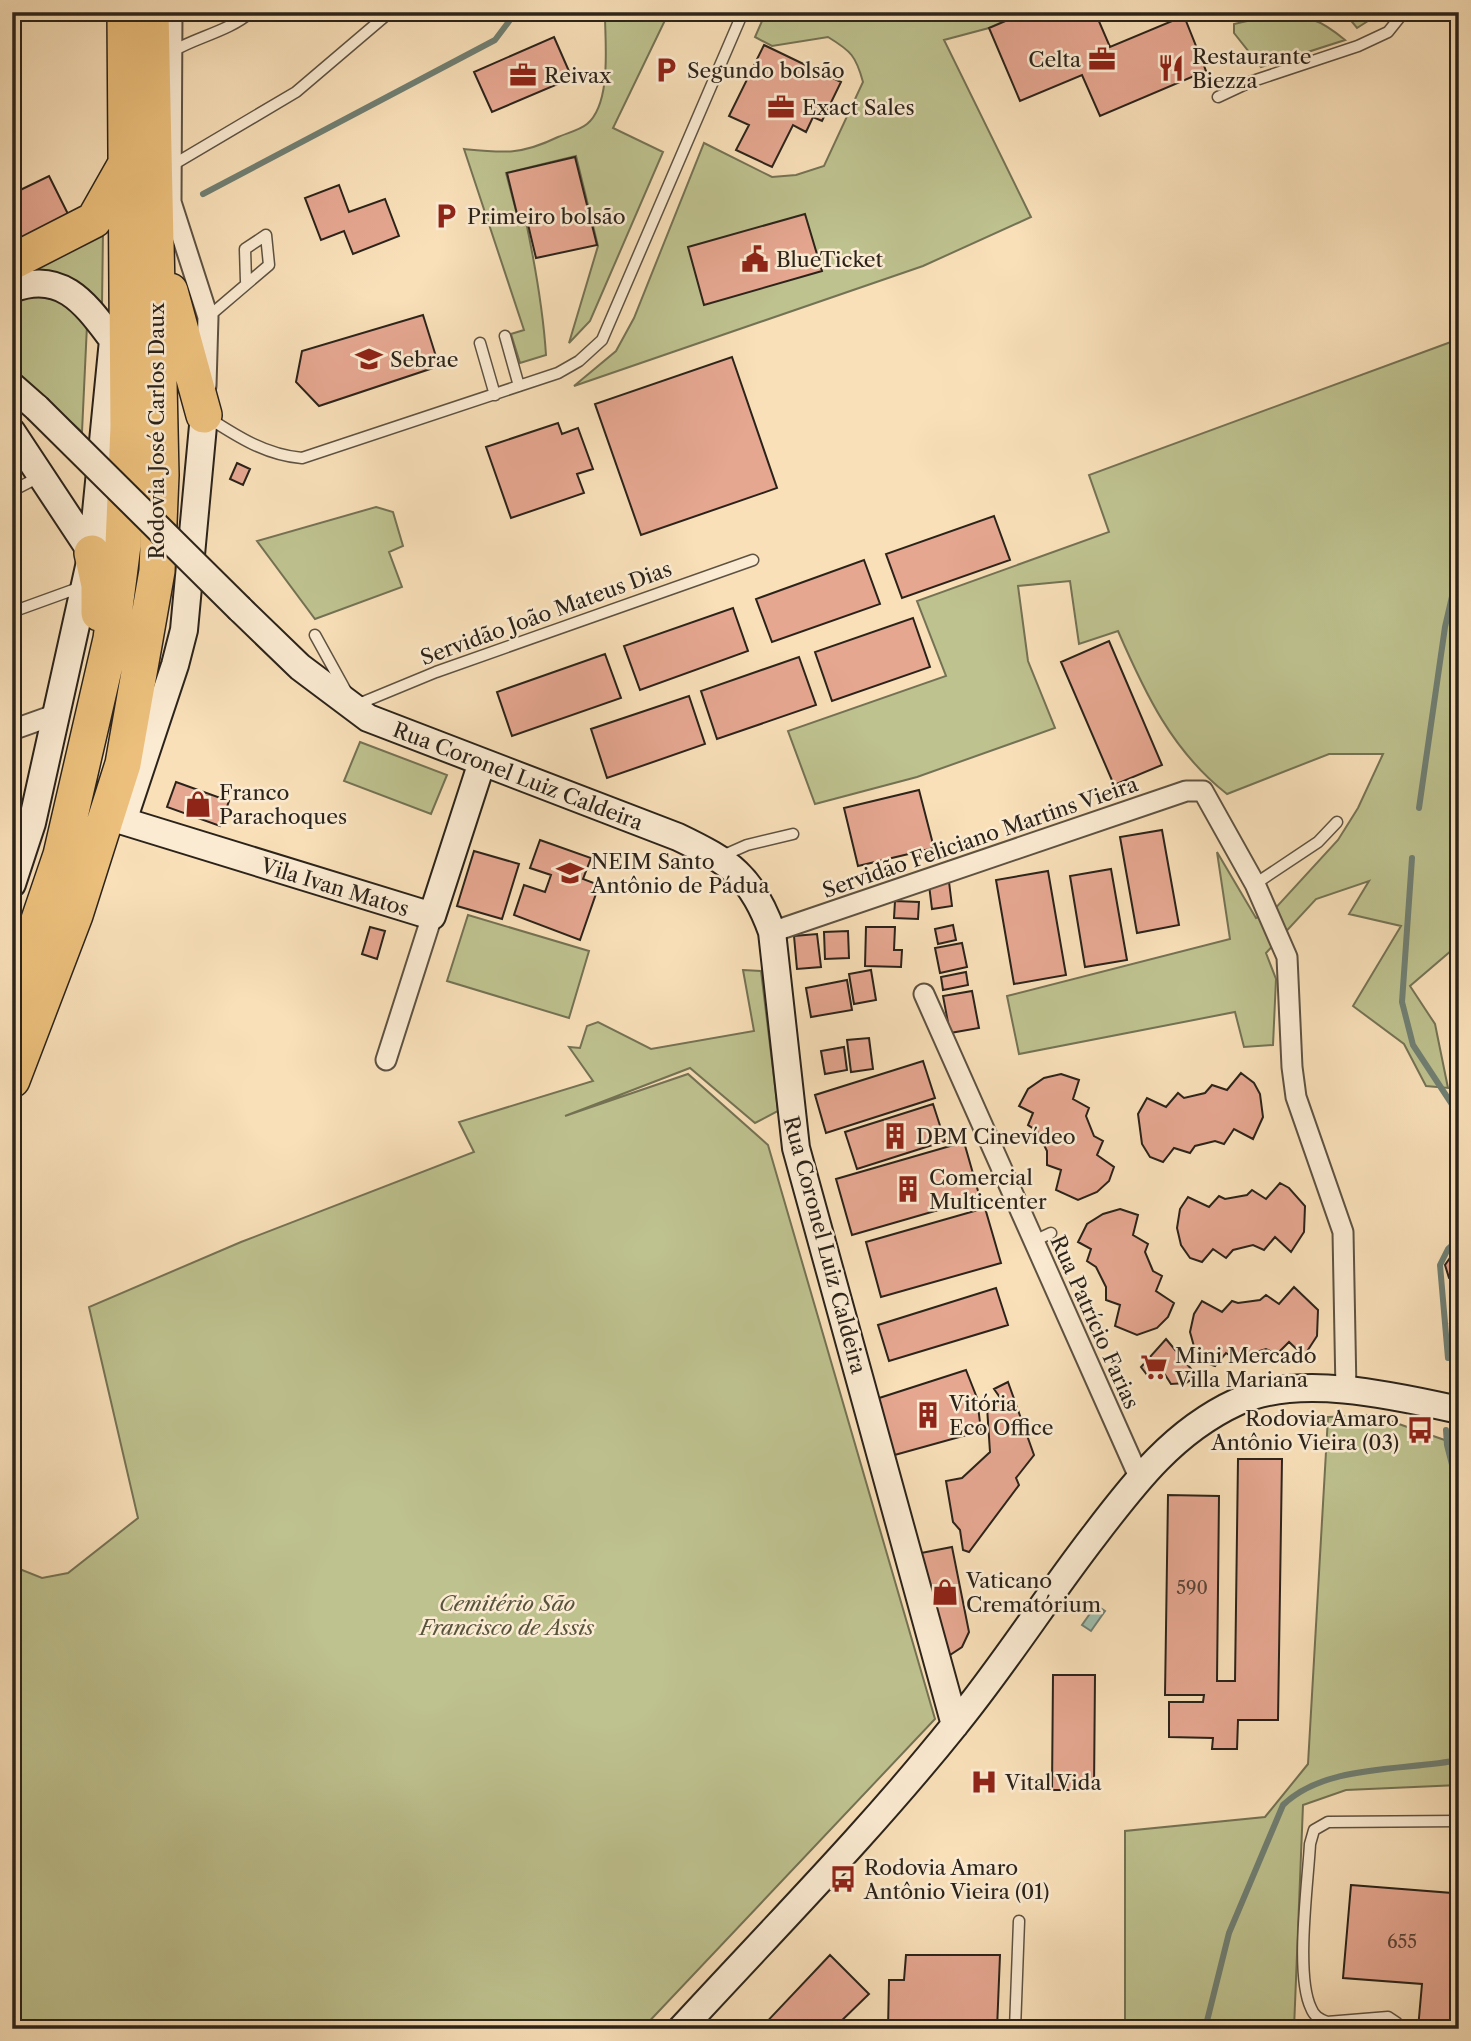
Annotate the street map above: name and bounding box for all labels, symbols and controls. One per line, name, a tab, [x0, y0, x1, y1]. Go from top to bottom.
office icon: Celta	[1087, 44, 1117, 74]
place label: Restaurante Biezza	[1192, 44, 1312, 93]
place label: Celta	[1028, 47, 1082, 72]
restaurant icon: Restaurante Biezza	[1156, 53, 1186, 83]
parking icon: Segundo bolsão	[651, 55, 681, 85]
place label: Segundo bolsão	[687, 58, 845, 83]
office icon: Reivax	[508, 60, 538, 90]
place label: Reivax	[544, 63, 612, 88]
office icon: Exact Sales	[766, 92, 796, 122]
place label: Exact Sales	[802, 95, 915, 120]
parking icon: Primeiro bolsão	[431, 201, 461, 231]
place label: Primeiro bolsão	[467, 204, 626, 229]
public building icon: BlueTicket	[740, 244, 770, 274]
place label: BlueTicket	[776, 247, 884, 272]
street label: Rodovia José Carlos Daux	[144, 302, 169, 560]
school or university icon: Sebrae	[354, 344, 384, 374]
place label: Sebrae	[390, 347, 459, 372]
street label: Servidão João Mateus Dias	[417, 556, 675, 670]
street label: Rua Coronel Luiz Caldeira	[389, 717, 647, 836]
street label: Servidão Feliciano Martins Vieira	[819, 771, 1142, 903]
place label: Franco Parachoques	[219, 780, 347, 829]
shop icon: Franco Parachoques	[183, 789, 213, 819]
place label: NEIM Santo Antônio de Pádua	[590, 849, 771, 898]
street label: Vila Ivan Matos	[257, 852, 412, 921]
school or university icon: NEIM Santo Antônio de Pádua	[555, 858, 585, 888]
street label: Rua Coronel Luiz Caldeira	[779, 1113, 872, 1377]
building icon: DPM Cinevídeo	[880, 1121, 910, 1151]
place label: DPM Cinevídeo	[916, 1124, 1076, 1149]
place label: Comercial Multicenter	[929, 1165, 1047, 1214]
building icon: Comercial Multicenter	[893, 1174, 923, 1204]
street label: Rua Patrício Farias	[1045, 1231, 1145, 1413]
place label: Mini Mercado Villa Mariana	[1174, 1343, 1317, 1392]
supermarket icon: Mini Mercado Villa Mariana	[1139, 1352, 1169, 1382]
place label: Vitória Eco Office	[948, 1391, 1053, 1440]
building icon: Vitória Eco Office	[913, 1400, 943, 1430]
place label: Rodovia Amaro Antônio Vieira (03)	[1210, 1406, 1399, 1455]
bus stop icon: Rodovia Amaro Antônio Vieira (03)	[1405, 1415, 1435, 1445]
place label: Vaticano Crematórium	[965, 1568, 1102, 1617]
shop icon: Vaticano Crematórium	[930, 1577, 960, 1607]
house number: 590	[1176, 1577, 1208, 1599]
park label: Cemitério São Francisco de Assis	[418, 1591, 595, 1640]
hospital icon: Vital Vida	[969, 1767, 999, 1797]
place label: Vital Vida	[1004, 1770, 1102, 1795]
place label: Rodovia Amaro Antônio Vieira (01)	[863, 1855, 1049, 1904]
bus stop icon: Rodovia Amaro Antônio Vieira (01)	[828, 1864, 858, 1894]
house number: 655	[1387, 1931, 1417, 1953]

